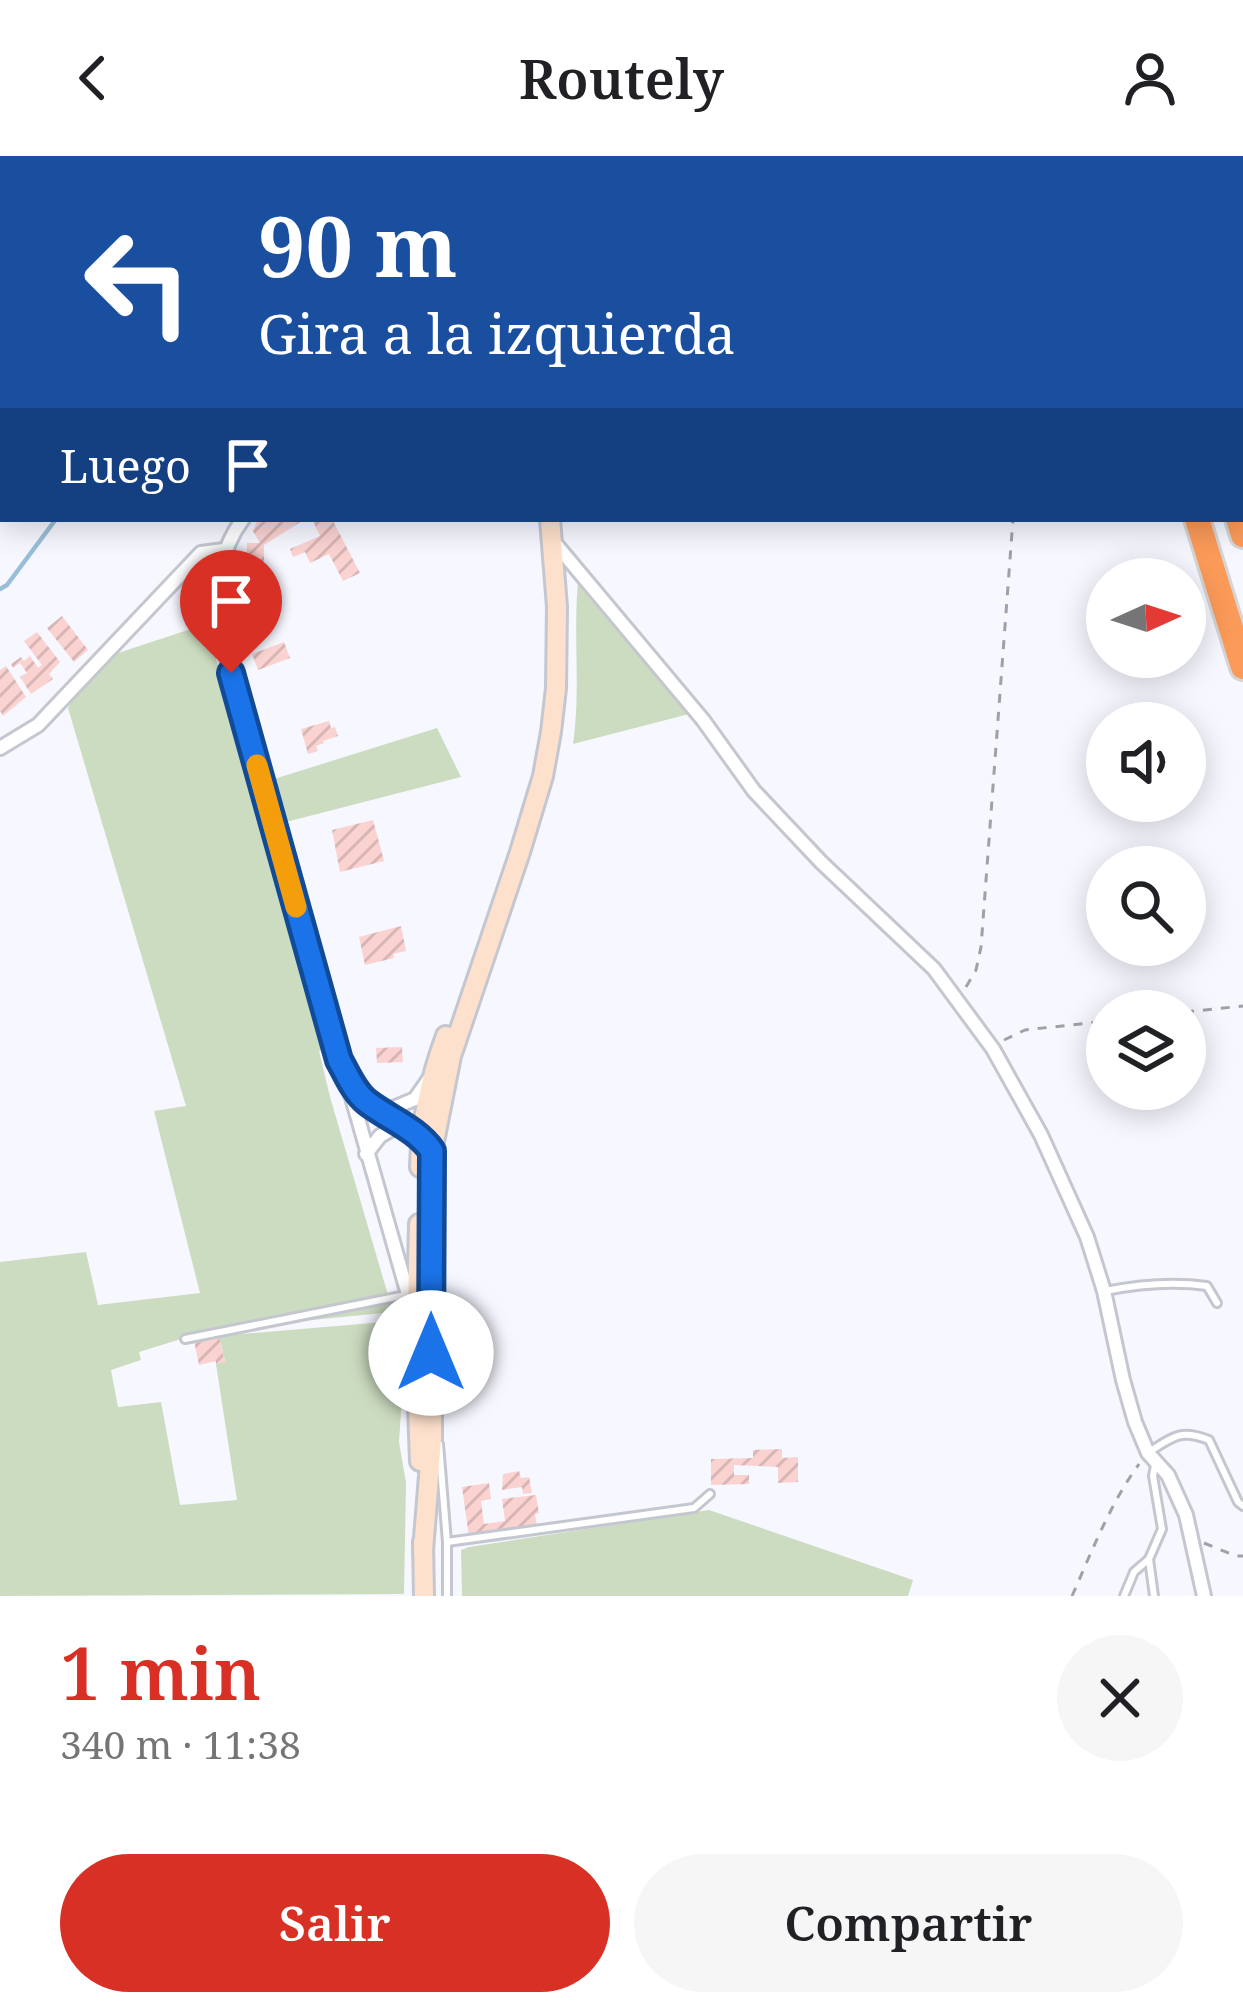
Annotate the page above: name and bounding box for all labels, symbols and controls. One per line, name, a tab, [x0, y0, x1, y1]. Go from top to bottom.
text: Routely	[519, 41, 724, 115]
icon: back	[60, 45, 126, 111]
icon: person	[1117, 45, 1183, 111]
text: 90 m	[258, 187, 458, 302]
icon: left	[60, 204, 216, 360]
text: Gira a la izquierda	[258, 296, 736, 370]
icon: arrive	[215, 432, 281, 498]
text: Luego	[60, 435, 191, 496]
pin	[180, 550, 282, 673]
north arrow	[1086, 558, 1206, 678]
map controls	[1086, 558, 1206, 1110]
icon: arrive	[198, 568, 264, 634]
button: sound	[1086, 702, 1206, 822]
button: search	[1086, 846, 1206, 966]
button: layers	[1086, 990, 1206, 1110]
position arrow	[368, 1290, 494, 1416]
text: 1 min	[60, 1623, 261, 1721]
button: close	[1057, 1635, 1183, 1761]
text: 340 m · 11:38	[60, 1717, 301, 1770]
button: Salir	[60, 1854, 610, 1992]
button: Compartir	[634, 1854, 1183, 1992]

